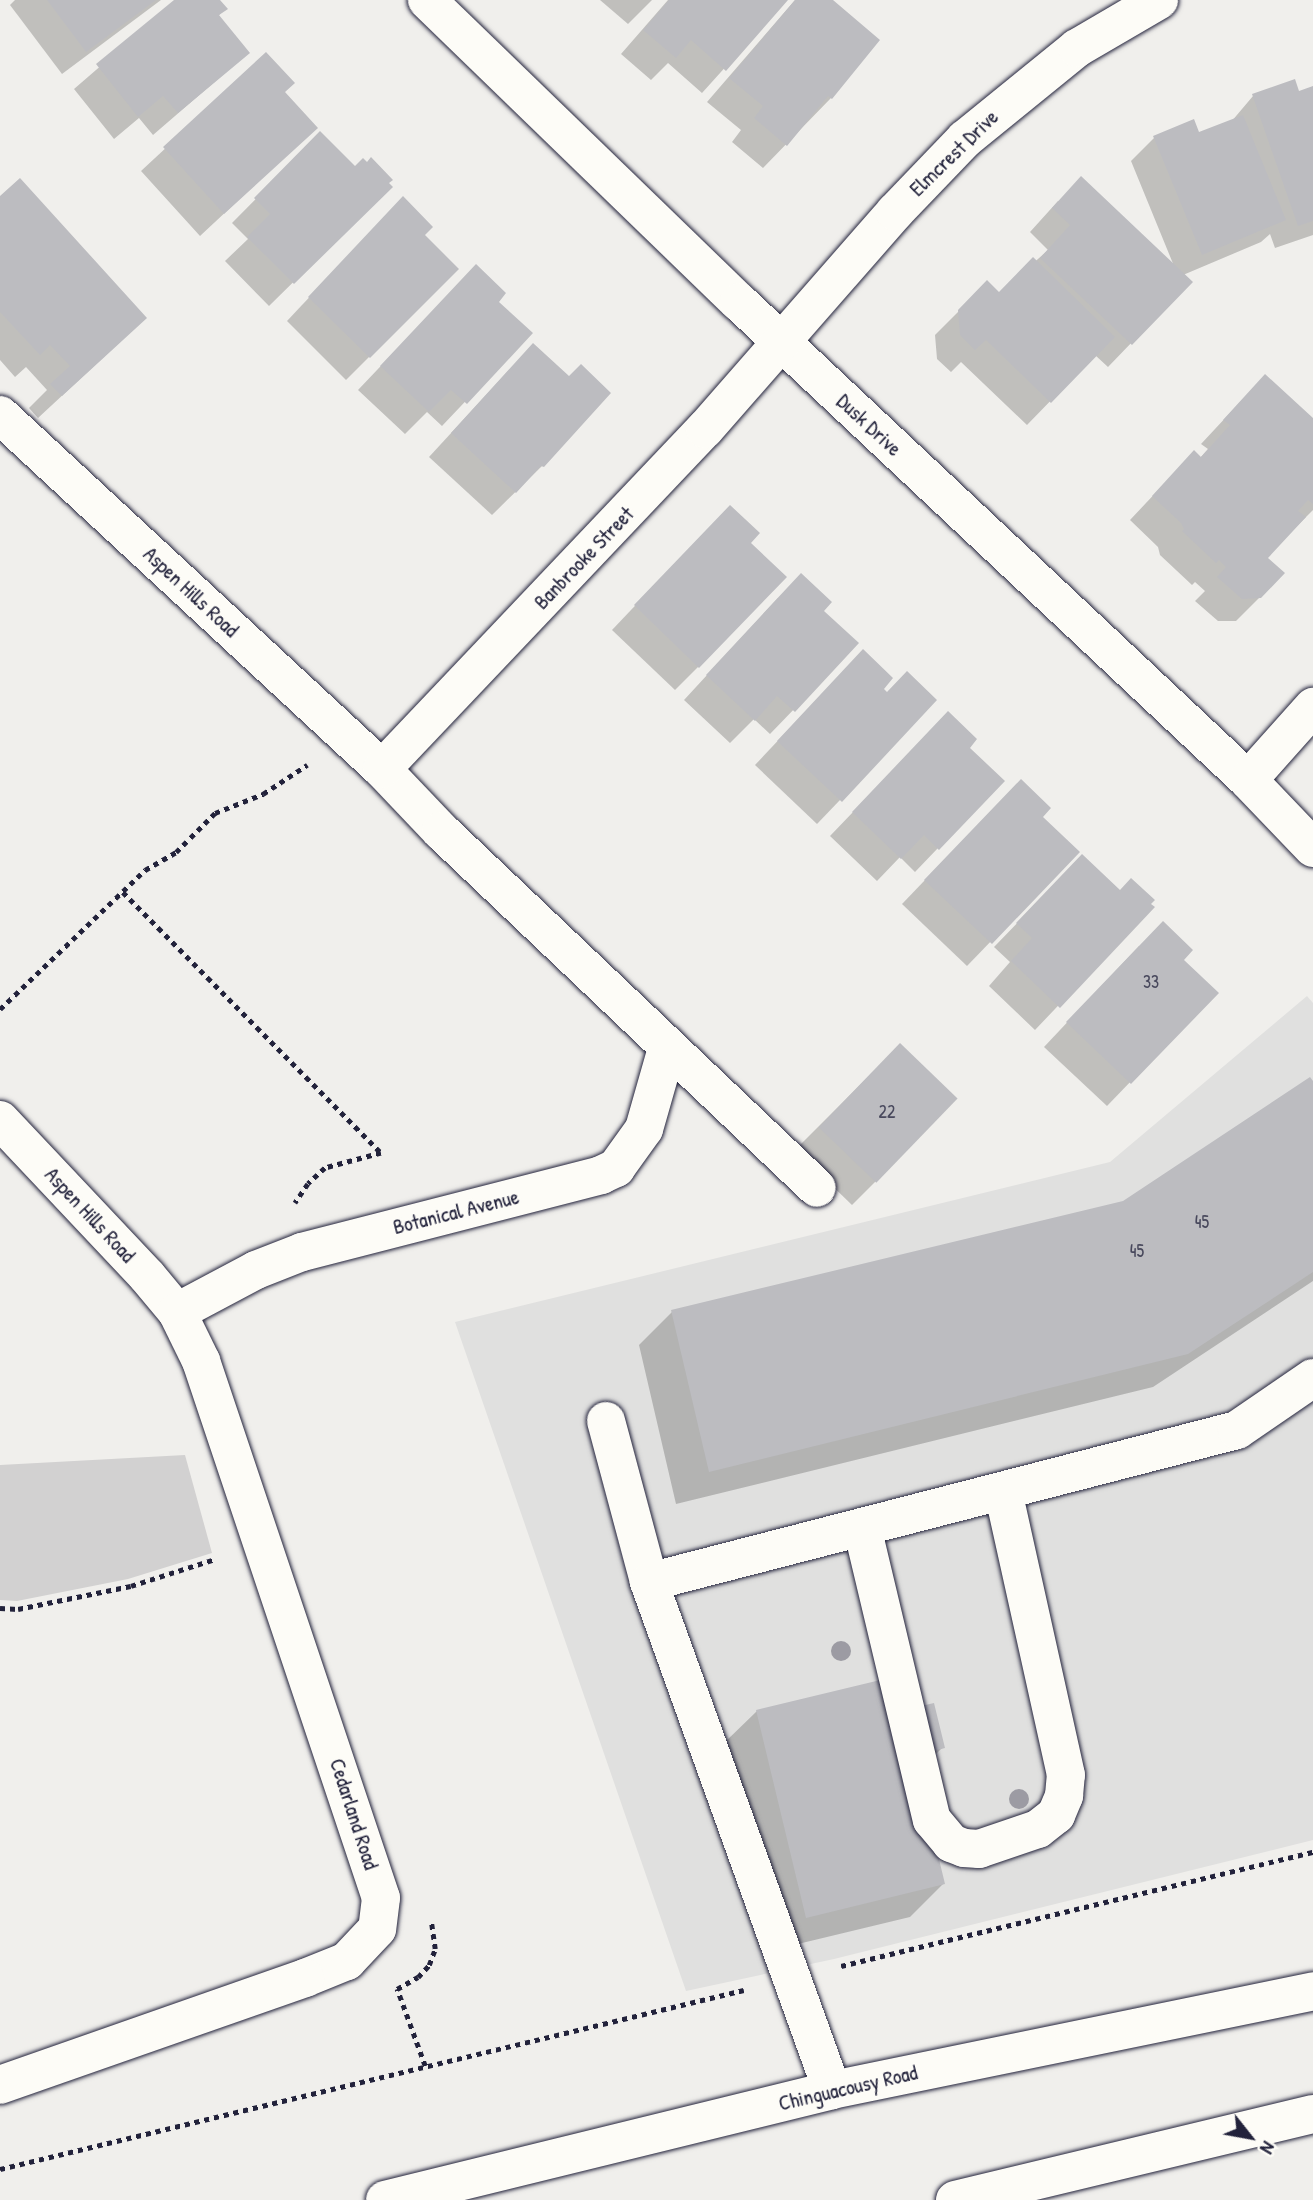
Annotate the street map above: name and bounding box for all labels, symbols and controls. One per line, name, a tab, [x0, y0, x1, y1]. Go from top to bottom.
street label: Elmcrest Drive	[904, 105, 1004, 201]
street label: Dusk Drive	[831, 389, 907, 461]
street label: Banbrooke Street	[529, 501, 639, 615]
street label: Aspen Hills Road	[138, 542, 244, 642]
house number: 33	[1143, 971, 1159, 993]
house number: 22	[879, 1101, 895, 1123]
street label: Aspen Hills Road	[40, 1162, 140, 1268]
street label: Botanical Avenue	[390, 1184, 522, 1240]
house number: 45	[1195, 1211, 1209, 1233]
house number: 45	[1130, 1240, 1144, 1262]
street label: Cedarland Road	[324, 1755, 384, 1873]
street label: Chinguacousy Road	[776, 2060, 920, 2116]
north arrow	[1215, 2102, 1285, 2172]
text: N	[1254, 2137, 1282, 2159]

